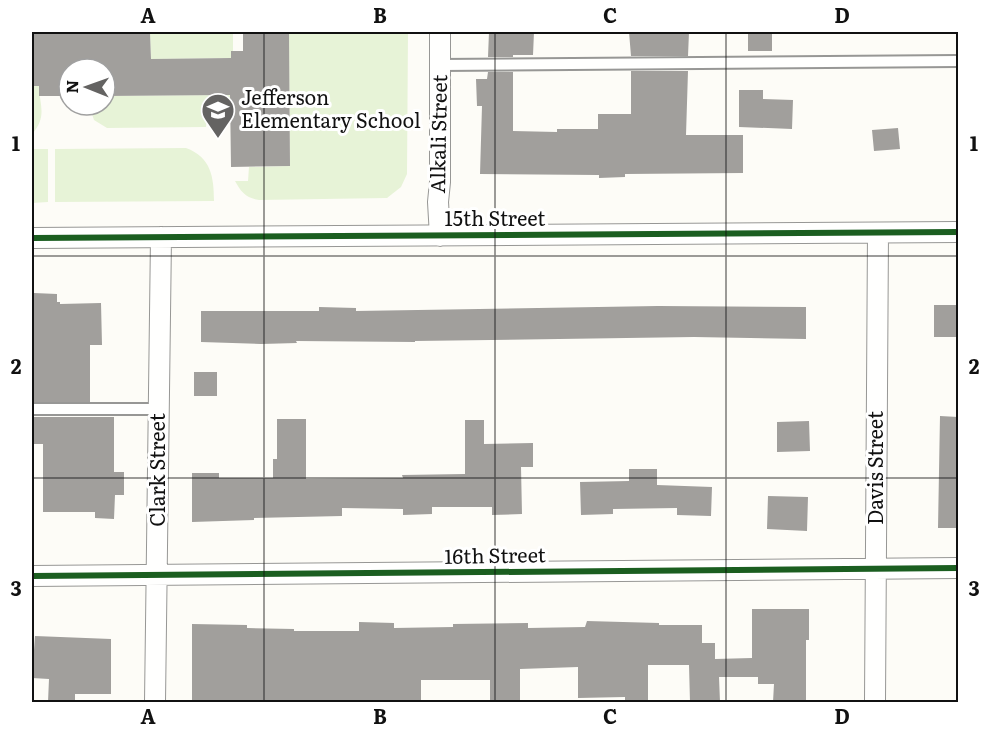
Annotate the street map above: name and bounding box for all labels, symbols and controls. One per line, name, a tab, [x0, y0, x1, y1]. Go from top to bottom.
text: A	[140, 0, 156, 29]
text: B	[373, 0, 387, 29]
text: C	[603, 0, 617, 29]
text: D	[834, 0, 850, 29]
north arrow	[57, 57, 117, 117]
street label: Alkali Street	[421, 74, 453, 194]
text: N	[59, 80, 83, 94]
place label: Jefferson Elementary School	[241, 81, 421, 134]
school or university icon: Jefferson Elementary School	[200, 92, 236, 139]
text: 1	[12, 127, 20, 157]
text: 1	[970, 127, 978, 157]
street label: 15th Street	[445, 202, 545, 232]
text: 2	[11, 350, 22, 380]
text: 2	[969, 350, 980, 380]
street label: Davis Street	[859, 411, 889, 525]
street label: Clark Street	[141, 413, 171, 527]
street label: 16th Street	[444, 538, 546, 570]
text: 3	[10, 572, 22, 602]
text: 3	[968, 572, 980, 602]
text: A	[140, 700, 156, 730]
text: B	[373, 700, 387, 730]
text: C	[603, 700, 617, 730]
text: D	[834, 700, 850, 730]

